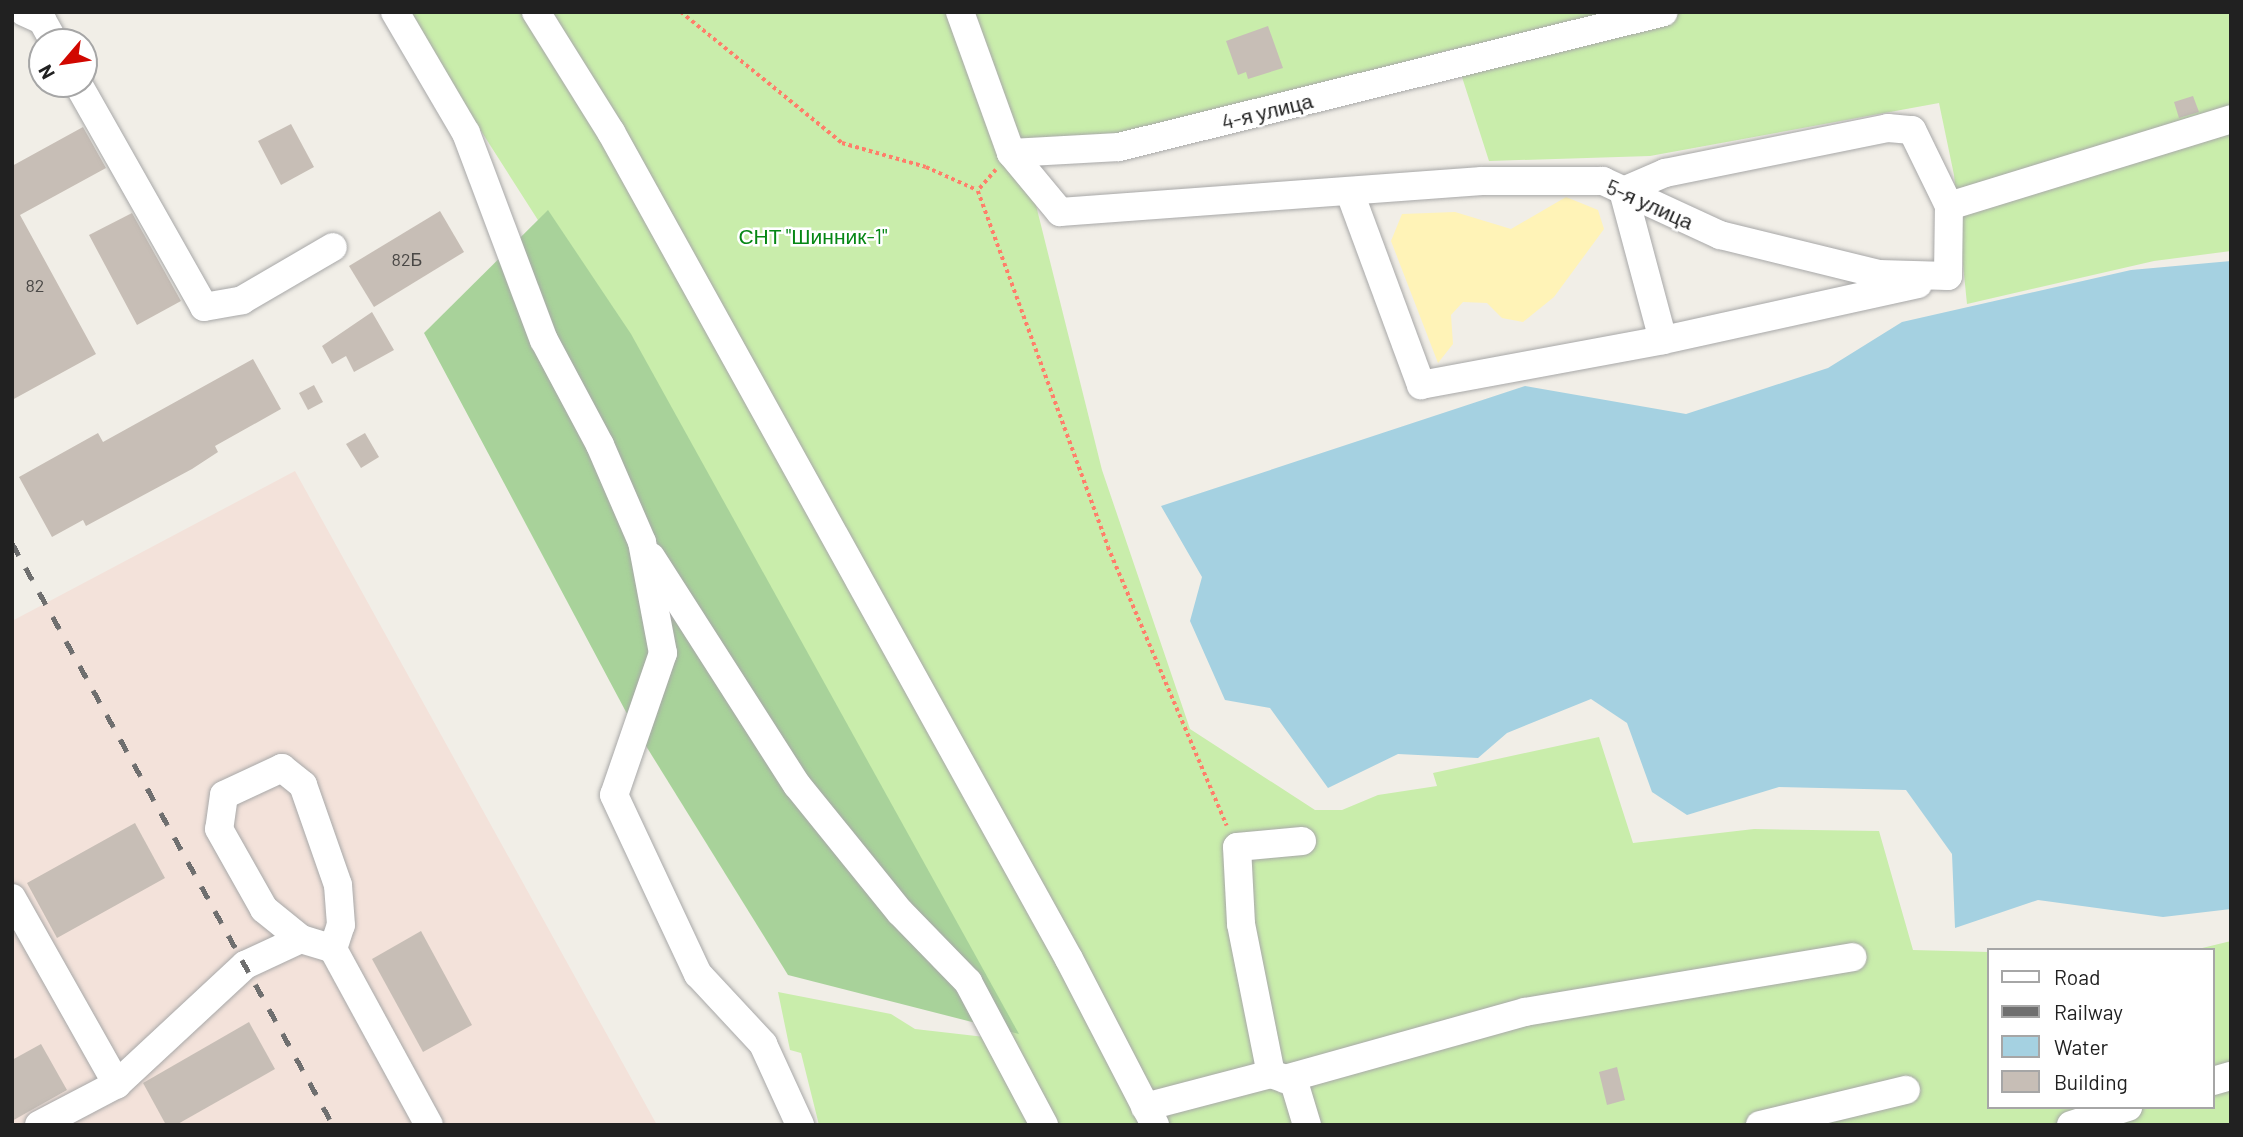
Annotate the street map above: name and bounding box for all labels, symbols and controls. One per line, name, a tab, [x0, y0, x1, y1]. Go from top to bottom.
north arrow	[28, 28, 98, 98]
text: N	[33, 61, 59, 84]
street label: 4-я улица	[1219, 88, 1315, 134]
street label: 5-я улица	[1603, 174, 1697, 234]
park label: СНТ "Шинник-1"	[738, 223, 888, 249]
house number: 82Б	[392, 248, 422, 270]
house number: 82	[25, 274, 45, 296]
legend	[1988, 948, 2215, 1109]
text: Road	[2054, 964, 2100, 989]
text: Railway	[2054, 999, 2123, 1024]
text: Water	[2054, 1034, 2108, 1059]
text: Building	[2054, 1069, 2128, 1094]

